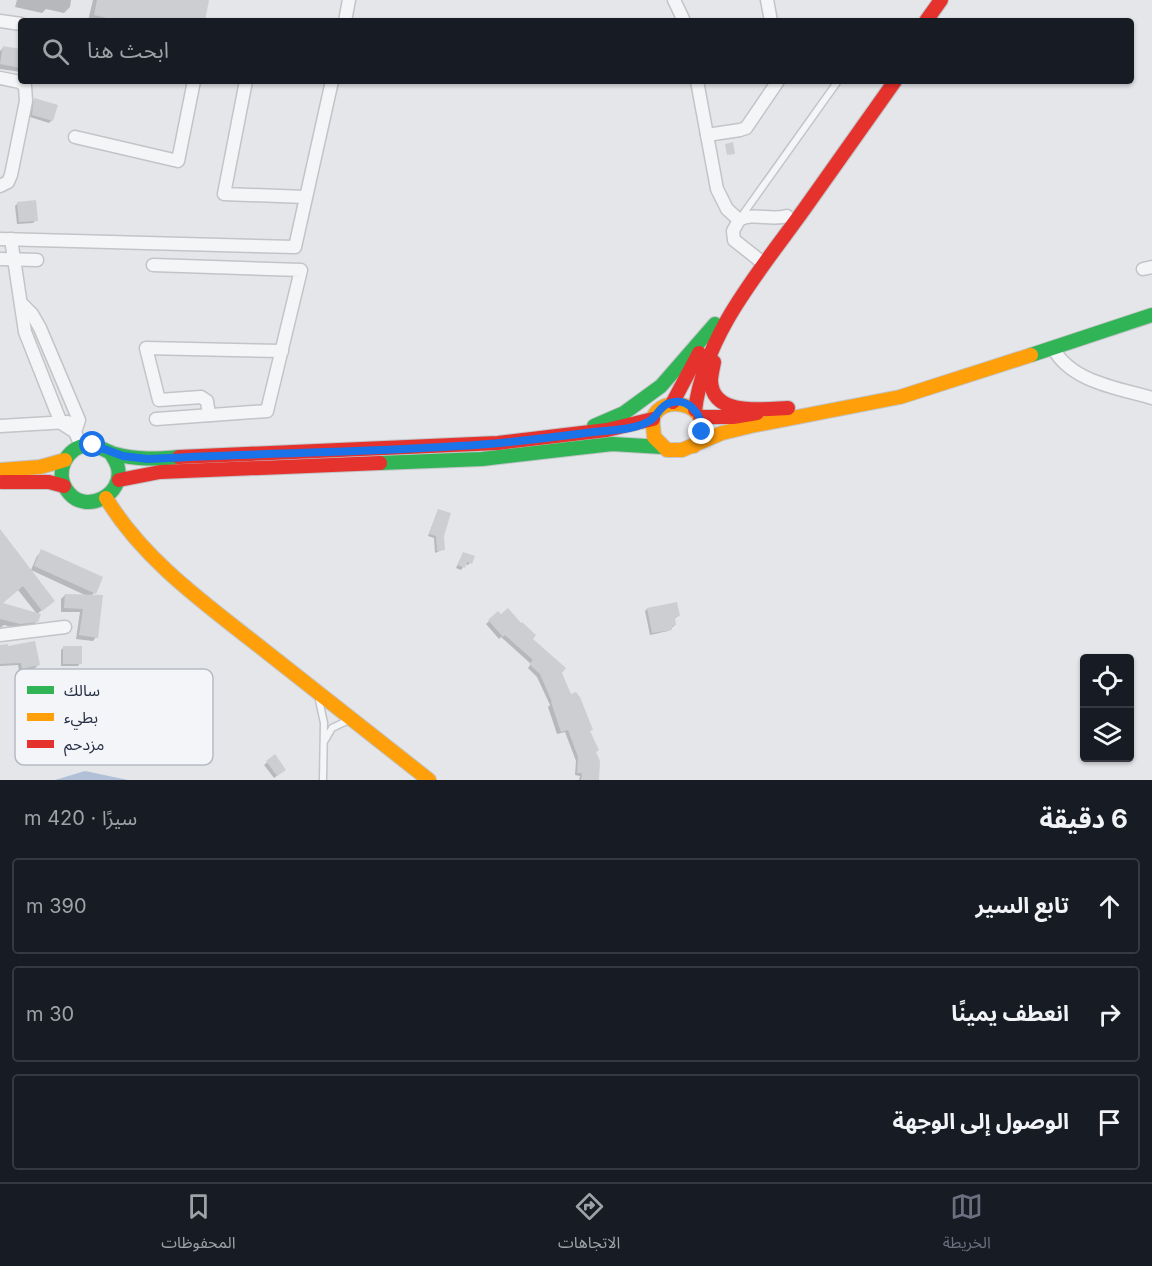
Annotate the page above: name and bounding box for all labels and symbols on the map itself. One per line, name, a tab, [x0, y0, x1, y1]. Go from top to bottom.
route end	[688, 418, 714, 444]
route start	[79, 431, 105, 457]
legend	[15, 669, 213, 765]
text: سالك	[64, 680, 100, 700]
text: بطيء	[64, 707, 98, 730]
text: مزدحم	[64, 734, 104, 757]

